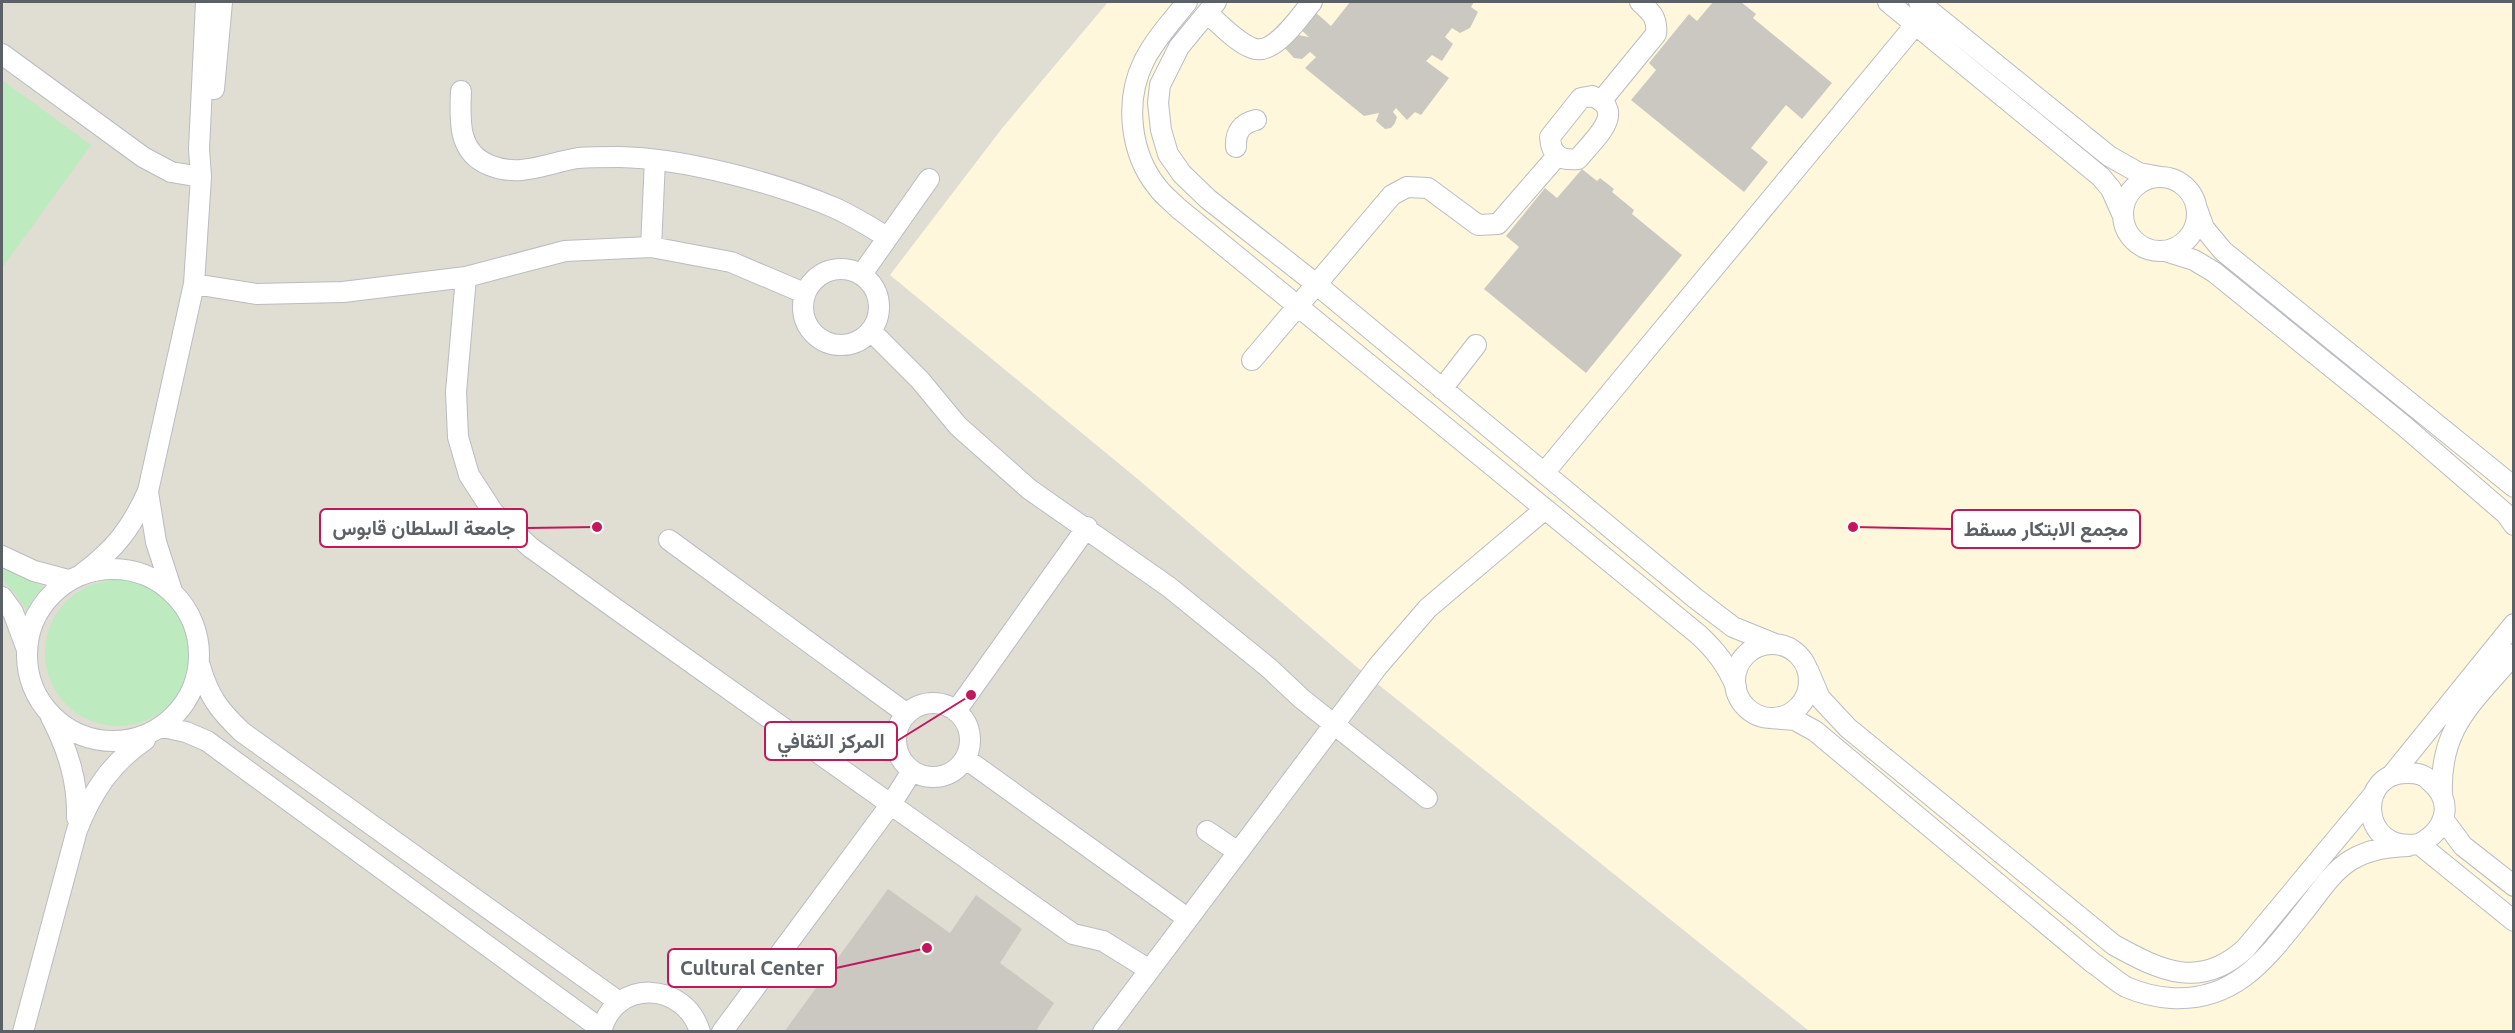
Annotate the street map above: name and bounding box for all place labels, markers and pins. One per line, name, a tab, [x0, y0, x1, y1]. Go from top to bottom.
callout: جامعة السلطان قابوس	[320, 509, 527, 547]
callout: مجمع الابتكار مسقط	[1952, 510, 2140, 548]
callout: المركز الثقافي	[765, 722, 897, 760]
callout: Cultural Center	[668, 949, 836, 987]

